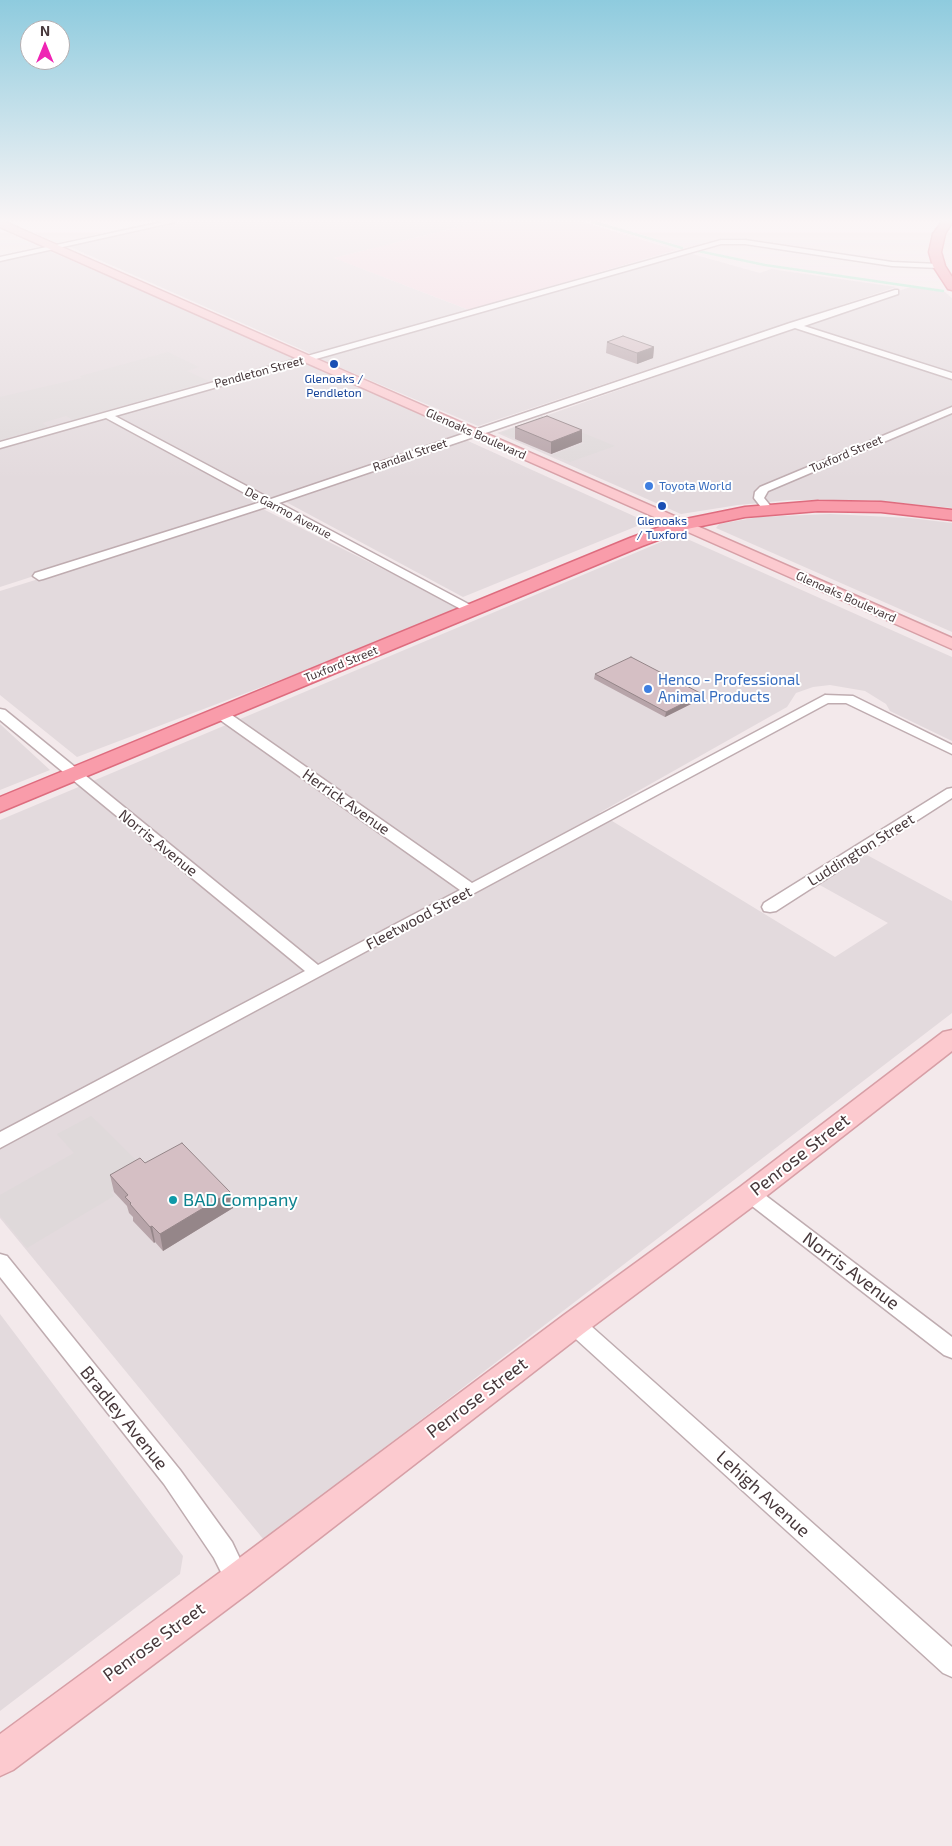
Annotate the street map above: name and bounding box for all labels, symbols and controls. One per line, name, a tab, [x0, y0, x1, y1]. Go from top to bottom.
north arrow	[20, 20, 70, 70]
text: N	[40, 22, 50, 39]
street label: Pendleton Street	[213, 353, 305, 391]
marker: Glenoaks / Pendleton	[328, 358, 340, 370]
place label: Glenoaks / Pendleton	[304, 372, 364, 400]
street label: Glenoaks Boulevard	[424, 405, 528, 463]
street label: Tuxford Street	[807, 432, 885, 476]
street label: Randall Street	[371, 436, 449, 474]
place label: Toyota World	[659, 479, 732, 493]
marker: Toyota World	[643, 480, 655, 492]
street label: De Garmo Avenue	[242, 484, 334, 542]
marker: Glenoaks / Tuxford	[656, 500, 668, 512]
place label: Glenoaks / Tuxford	[637, 514, 687, 542]
street label: Glenoaks Boulevard	[794, 568, 898, 626]
street label: Tuxford Street	[302, 643, 380, 685]
place label: Henco - Professional Animal Products	[658, 671, 800, 706]
marker: Henco - Professional Animal Products	[642, 683, 654, 695]
street label: Herrick Avenue	[299, 765, 393, 839]
street label: Norris Avenue	[115, 806, 201, 880]
street label: Luddington Street	[804, 810, 918, 890]
street label: Fleetwood Street	[363, 883, 475, 953]
street label: Penrose Street	[746, 1109, 854, 1201]
place label: BAD Company	[183, 1189, 298, 1211]
marker: BAD Company	[167, 1194, 179, 1206]
street label: Norris Avenue	[798, 1228, 904, 1314]
street label: Penrose Street	[422, 1353, 532, 1443]
street label: Bradley Avenue	[76, 1362, 172, 1474]
street label: Lehigh Avenue	[712, 1446, 814, 1542]
street label: Penrose Street	[99, 1598, 209, 1686]

